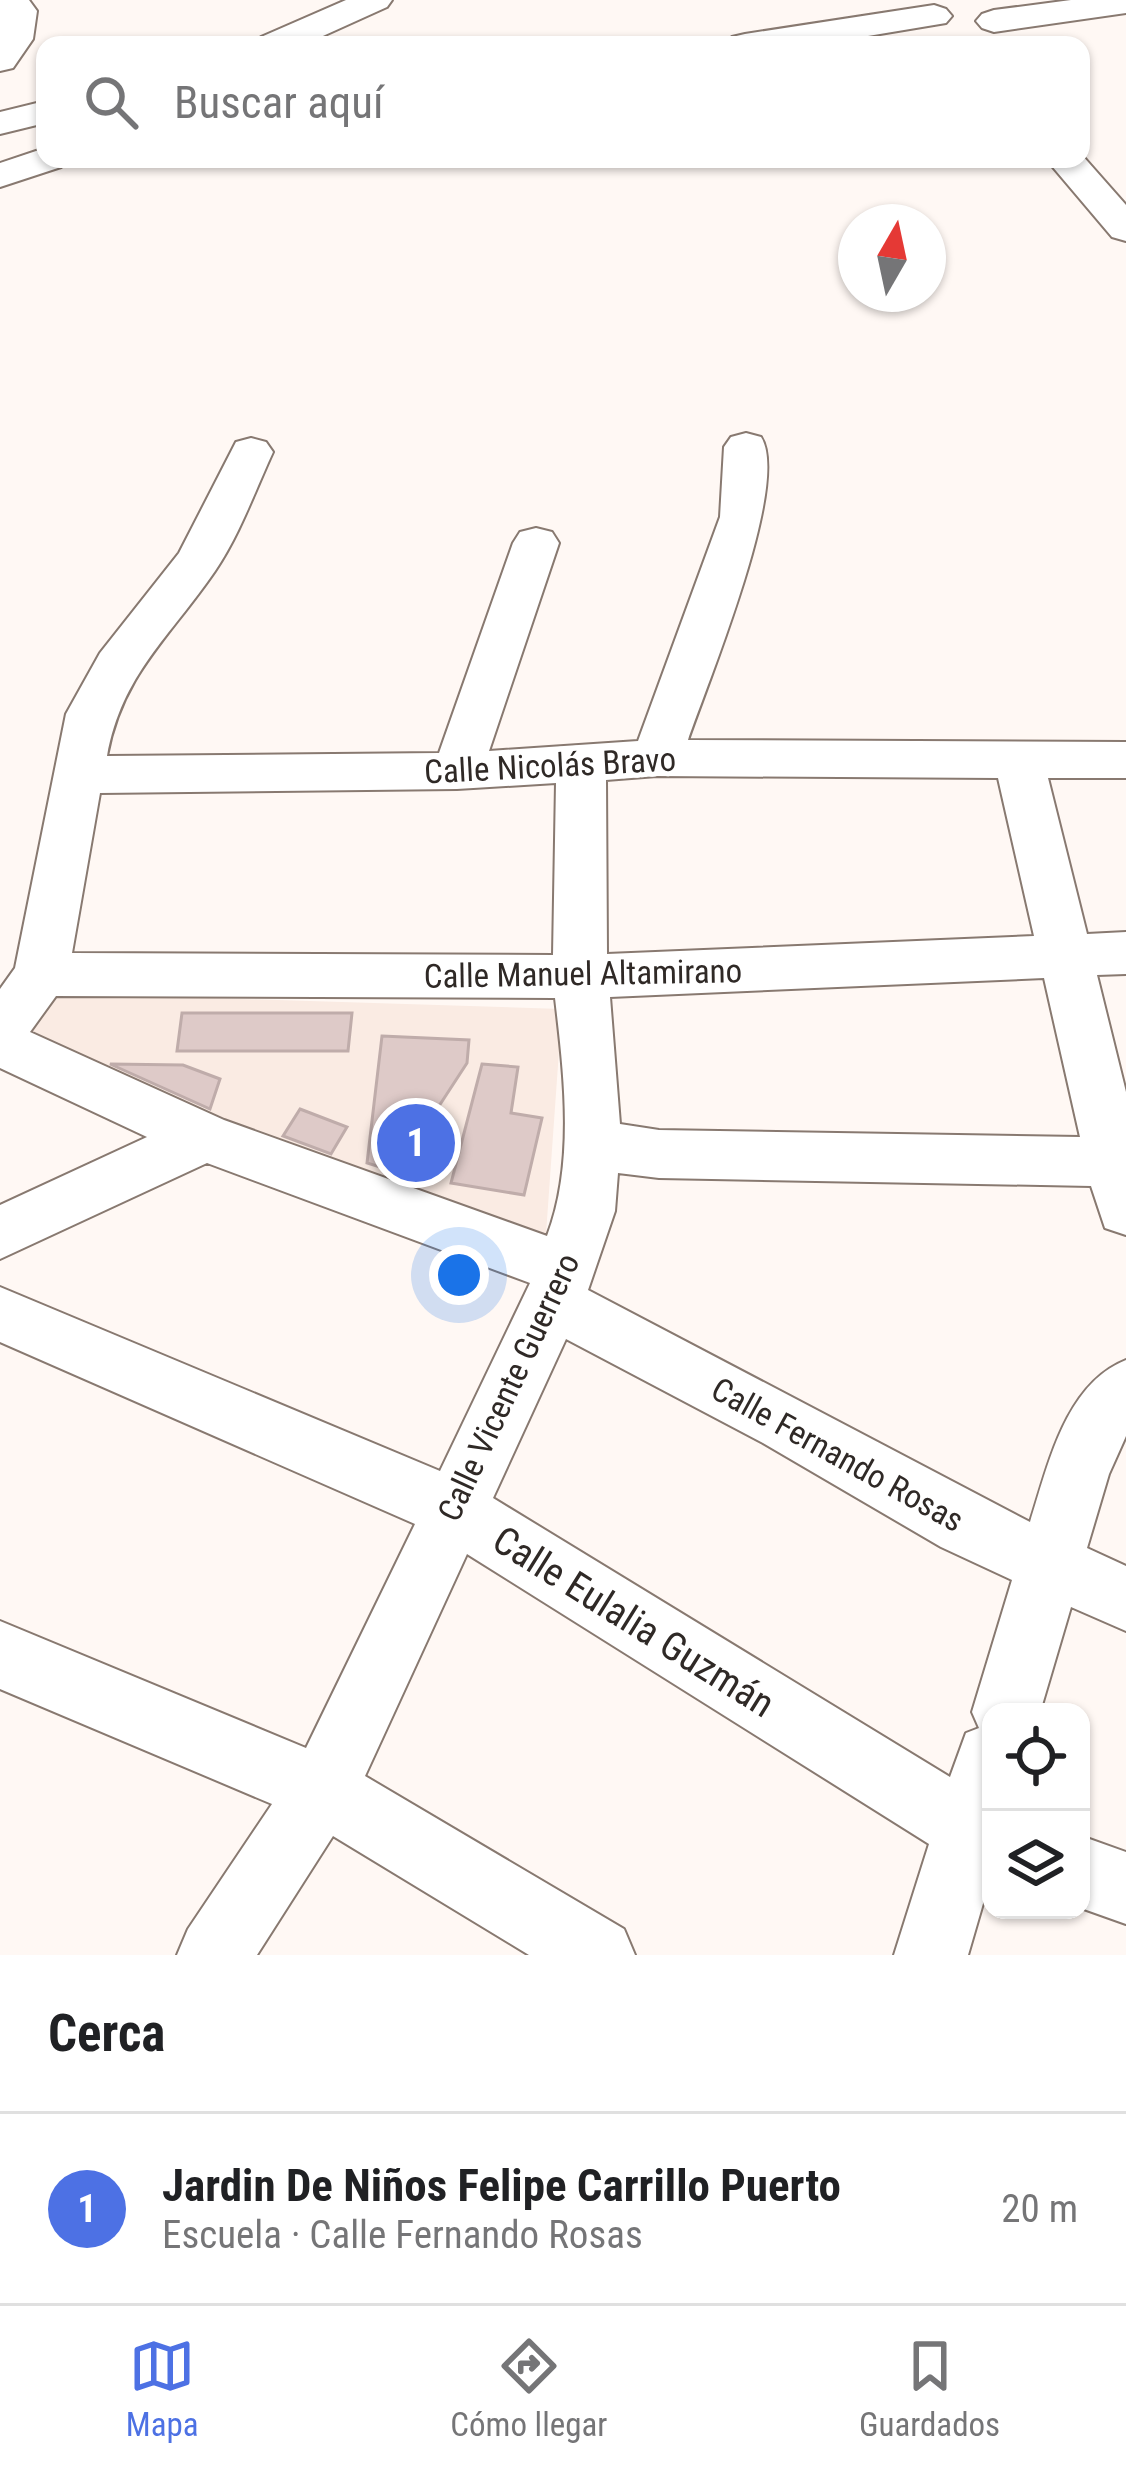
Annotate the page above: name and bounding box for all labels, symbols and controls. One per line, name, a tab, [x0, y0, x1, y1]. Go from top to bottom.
search box	[36, 36, 1090, 168]
icon: search	[78, 69, 144, 135]
text: Buscar aquí	[174, 76, 384, 129]
north arrow	[838, 204, 946, 312]
street label: Calle Nicolás Bravo	[423, 739, 677, 792]
street label: Calle Manuel Altamirano	[424, 951, 743, 996]
pin: 1	[377, 1098, 455, 1188]
your location	[429, 1245, 489, 1305]
street label: Calle Vicente Guerrero	[429, 1247, 588, 1527]
street label: Calle Fernando Rosas	[705, 1369, 971, 1540]
street label: Calle Eulalia Guzmán	[484, 1517, 783, 1727]
map controls	[982, 1703, 1090, 1919]
button: locate	[982, 1703, 1090, 1811]
button: layers	[982, 1811, 1090, 1919]
text: Cerca	[48, 2004, 165, 2063]
text: Jardin De Niños Felipe Carrillo Puerto	[162, 2159, 841, 2212]
text: 1	[77, 2186, 97, 2232]
text: 20 m	[1001, 2186, 1078, 2232]
text: Escuela · Calle Fernando Rosas	[162, 2212, 643, 2258]
tab: Mapa	[126, 2333, 199, 2444]
tab: Cómo llegar	[450, 2333, 607, 2444]
tab: Guardados	[859, 2333, 1000, 2444]

